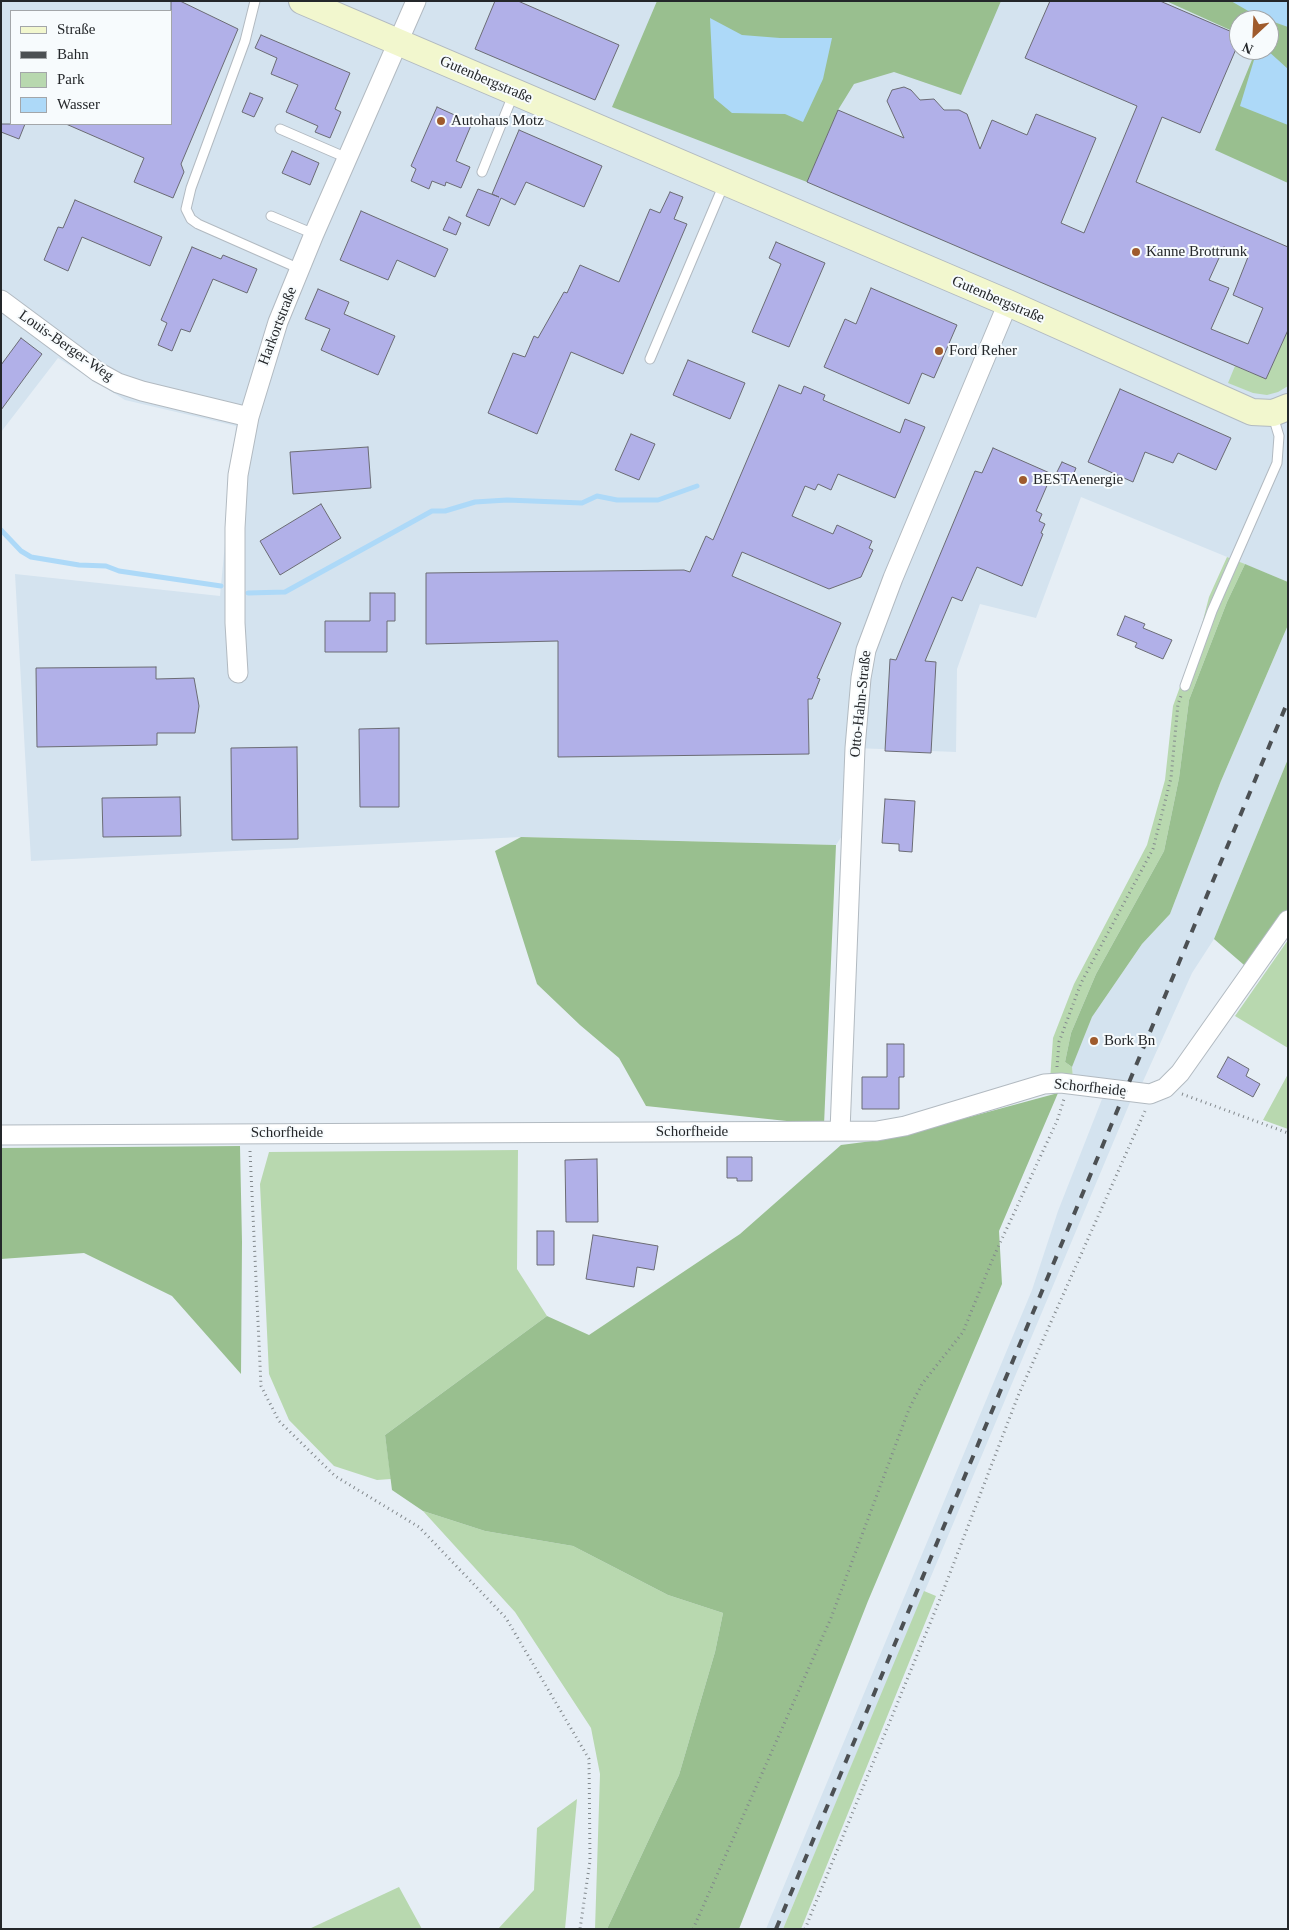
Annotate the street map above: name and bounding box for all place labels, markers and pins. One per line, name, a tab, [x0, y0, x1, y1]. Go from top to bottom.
place label: Autohaus Motz	[451, 112, 544, 130]
marker: Autohaus Motz	[435, 115, 447, 127]
place label: Kanne Brottrunk	[1146, 243, 1247, 261]
marker: Kanne Brottrunk	[1130, 246, 1142, 258]
place label: Ford Reher	[949, 342, 1017, 360]
marker: Ford Reher	[933, 345, 945, 357]
place label: BESTAenergie	[1033, 471, 1123, 489]
marker: BESTAenergie	[1017, 474, 1029, 486]
place label: Bork Bn	[1104, 1032, 1155, 1050]
marker: Bork Bn	[1088, 1035, 1100, 1047]

